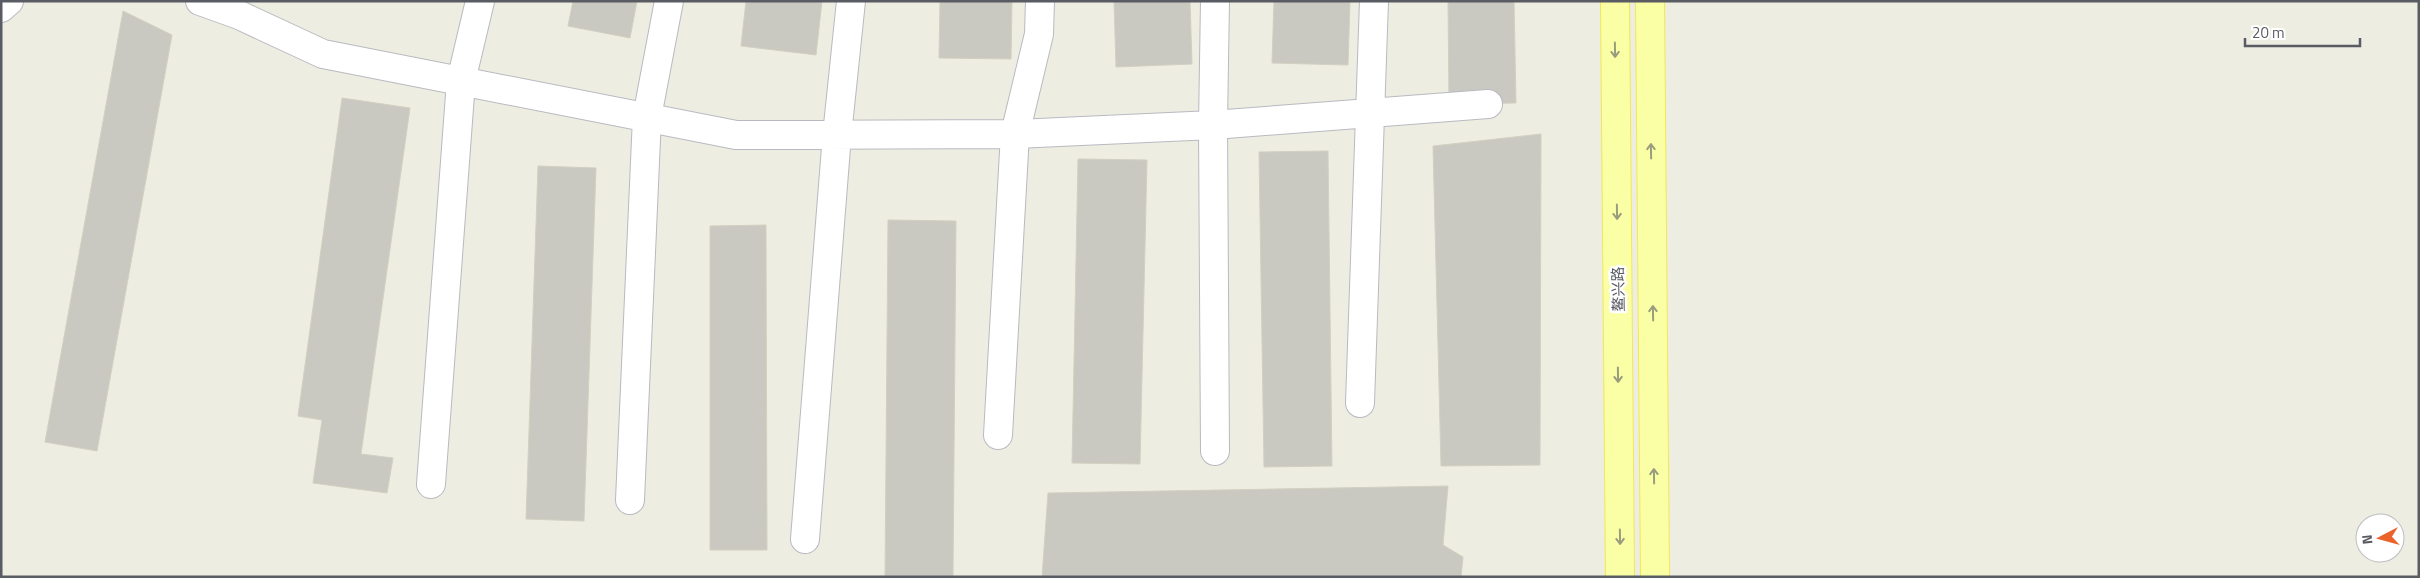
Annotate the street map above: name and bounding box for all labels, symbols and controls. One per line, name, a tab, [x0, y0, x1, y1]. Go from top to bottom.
scale bar	[2245, 15, 2360, 47]
text: 20 m	[2252, 21, 2285, 44]
one-way arrow	[1610, 42, 1620, 58]
one-way arrow	[1646, 143, 1656, 159]
one-way arrow	[1612, 204, 1622, 220]
street label: 鳌兴路	[1606, 266, 1630, 312]
one-way arrow	[1648, 305, 1658, 322]
one-way arrow	[1613, 366, 1623, 383]
one-way arrow	[1649, 468, 1659, 484]
north arrow	[2355, 513, 2405, 563]
one-way arrow	[1615, 529, 1625, 545]
text: N	[2356, 533, 2378, 545]

